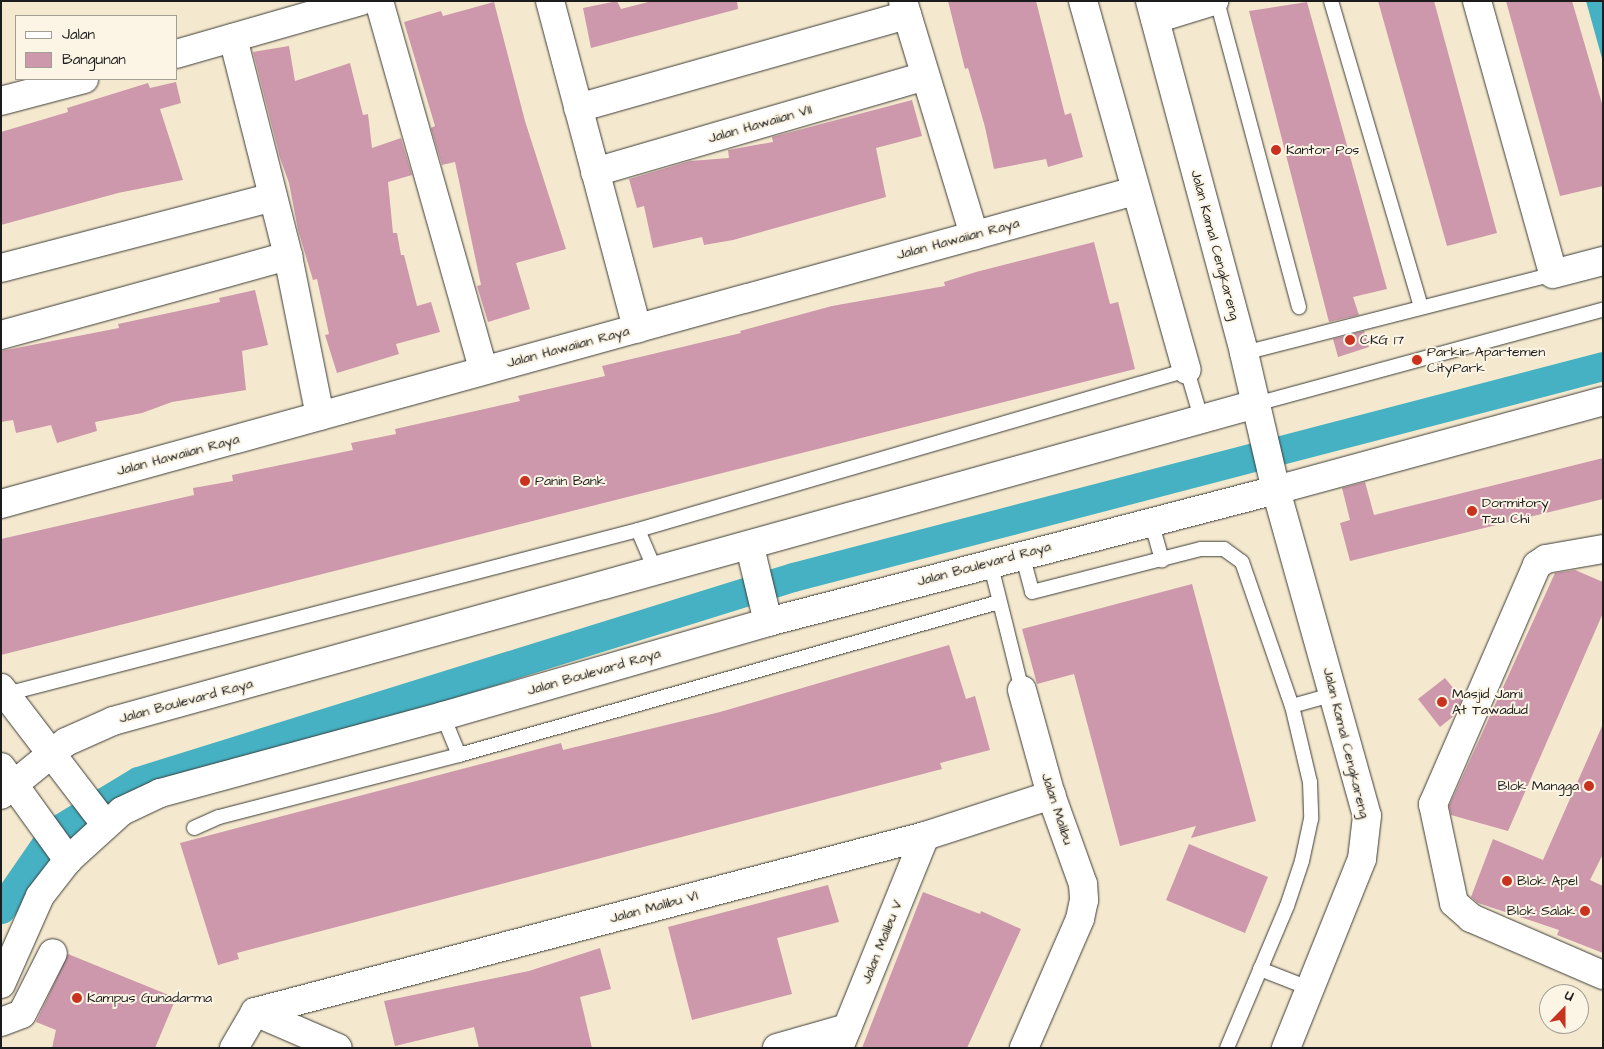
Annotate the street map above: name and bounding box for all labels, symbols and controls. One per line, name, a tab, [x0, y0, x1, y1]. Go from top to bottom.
legend	[15, 15, 178, 80]
text: Jalan	[62, 24, 95, 45]
text: Bangunan	[62, 49, 126, 70]
street label: Jalan Hawaiian VII	[706, 101, 814, 147]
place label: Kantor Pos	[1286, 142, 1359, 158]
marker: Kantor Pos	[1270, 144, 1282, 156]
street label: Jalan Kamal Cengkareng	[1187, 168, 1243, 322]
street label: Jalan Hawaiian Raya	[895, 215, 1021, 263]
street label: Jalan Hawaiian Raya	[505, 323, 631, 371]
place label: CKG 17	[1360, 332, 1404, 348]
marker: CKG 17	[1344, 334, 1356, 346]
place label: Parkir Apartemen CityPark	[1427, 344, 1545, 377]
marker: Parkir Apartemen CityPark	[1411, 354, 1423, 366]
street label: Jalan Hawaiian Raya	[115, 431, 241, 479]
place label: Panin Bank	[535, 473, 605, 489]
marker: Panin Bank	[519, 475, 531, 487]
place label: Dormitory Tzu Chi	[1482, 495, 1549, 528]
marker: Dormitory Tzu Chi	[1466, 505, 1478, 517]
street label: Jalan Boulevard Raya	[915, 538, 1053, 590]
street label: Jalan Boulevard Raya	[525, 645, 663, 699]
street label: Jalan Kamal Cengkareng	[1319, 666, 1373, 820]
street label: Jalan Boulevard Raya	[117, 675, 255, 727]
place label: Masjid Jami At Tawadud	[1452, 686, 1528, 719]
marker: Masjid Jami At Tawadud	[1436, 696, 1448, 708]
street label: Jalan Malibu	[1038, 771, 1076, 847]
place label: Blok Mangga	[1498, 778, 1579, 794]
marker: Blok Mangga	[1583, 780, 1595, 792]
place label: Blok Apel	[1517, 873, 1578, 889]
marker: Blok Apel	[1501, 875, 1513, 887]
street label: Jalan Malibu VI	[608, 887, 700, 927]
street label: Jalan Malibu V	[858, 898, 906, 986]
place label: Blok Salak	[1507, 903, 1575, 919]
marker: Blok Salak	[1579, 905, 1591, 917]
north arrow	[1539, 984, 1589, 1034]
text: U	[1562, 985, 1577, 1007]
place label: Kampus Gunadarma	[87, 990, 212, 1006]
marker: Kampus Gunadarma	[71, 992, 83, 1004]

